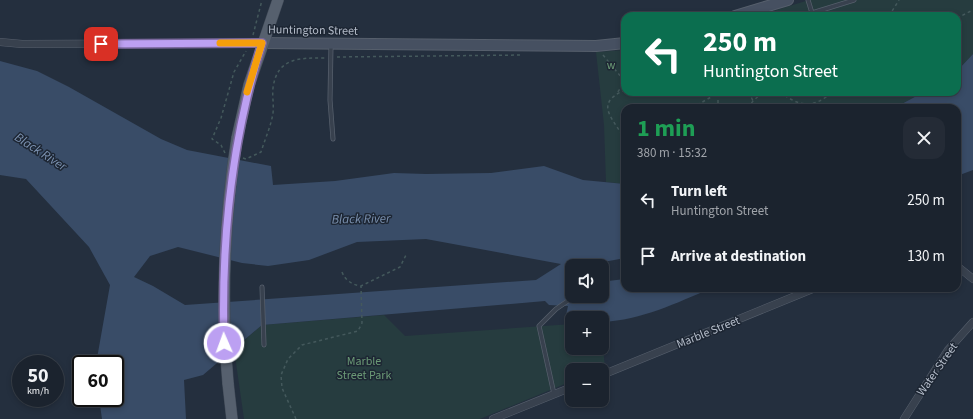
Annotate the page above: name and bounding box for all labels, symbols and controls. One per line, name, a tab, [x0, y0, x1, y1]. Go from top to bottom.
street label: Huntington Street	[268, 21, 358, 40]
text: 250 m	[703, 22, 777, 62]
pin	[84, 27, 118, 61]
icon: left	[637, 28, 689, 80]
icon: arrive	[90, 33, 112, 55]
park label: w	[607, 57, 616, 74]
text: Huntington Street	[703, 59, 838, 84]
text: 1 min	[637, 111, 695, 146]
button: close	[903, 117, 945, 159]
water label: Black River	[11, 128, 70, 176]
text: 380 m · 15:32	[637, 144, 707, 162]
text: Turn left	[671, 181, 727, 202]
icon: left	[637, 189, 659, 211]
text: 250 m	[907, 190, 945, 211]
text: Huntington Street	[671, 202, 768, 220]
water label: Black River	[331, 209, 391, 229]
icon: arrive	[637, 245, 659, 267]
text: Arrive at destination	[671, 246, 806, 267]
text: 130 m	[907, 246, 945, 267]
map controls	[565, 259, 609, 407]
button: sound	[565, 259, 609, 303]
button: +	[565, 311, 609, 355]
street label: Marble Street	[674, 312, 742, 353]
position arrow	[203, 322, 245, 364]
street label: Water Street	[913, 339, 962, 399]
park label: Marble Street Park	[337, 353, 392, 384]
speed limit sign: 60	[72, 355, 124, 407]
text: 50	[27, 362, 49, 390]
button: −	[565, 363, 609, 407]
text: km/h	[27, 384, 49, 398]

